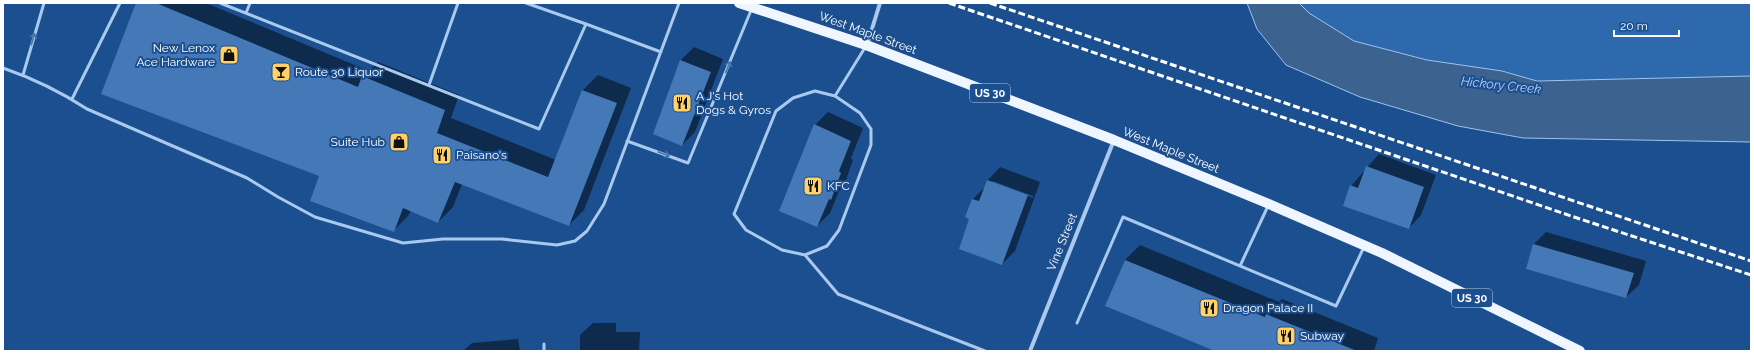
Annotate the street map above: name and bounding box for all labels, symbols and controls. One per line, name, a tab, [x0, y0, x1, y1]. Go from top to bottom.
street label: West Maple Street	[817, 9, 919, 57]
scale bar	[1614, 12, 1679, 38]
text: 20 m	[1620, 19, 1648, 33]
one-way arrow	[30, 33, 37, 46]
place label: New Lenox Ace Hardware	[136, 41, 215, 69]
shop icon: New Lenox Ace Hardware	[218, 44, 240, 66]
bar icon: Route 30 Liquor	[270, 61, 292, 83]
one-way arrow	[725, 61, 732, 73]
place label: Route 30 Liquor	[295, 65, 384, 79]
water label: Hickory Creek	[1460, 73, 1542, 97]
road number: US 30	[970, 84, 1010, 102]
place label: A J's Hot Dogs & Gyros	[696, 89, 771, 117]
restaurant icon: A J's Hot Dogs & Gyros	[671, 92, 693, 114]
street label: West Maple Street	[1121, 124, 1221, 176]
shop icon: Suite Hub	[388, 131, 410, 153]
place label: Suite Hub	[331, 135, 385, 149]
restaurant icon: Paisano's	[431, 144, 453, 166]
place label: Paisano's	[456, 148, 507, 162]
one-way arrow	[658, 151, 670, 159]
restaurant icon: KFC	[802, 175, 824, 197]
place label: KFC	[827, 179, 850, 193]
street label: Vine Street	[1044, 211, 1080, 273]
road number: US 30	[1452, 289, 1492, 307]
restaurant icon: Dragon Palace II	[1198, 297, 1220, 319]
place label: Dragon Palace II	[1223, 301, 1313, 315]
restaurant icon: Subway	[1275, 325, 1297, 347]
place label: Subway	[1300, 329, 1345, 343]

